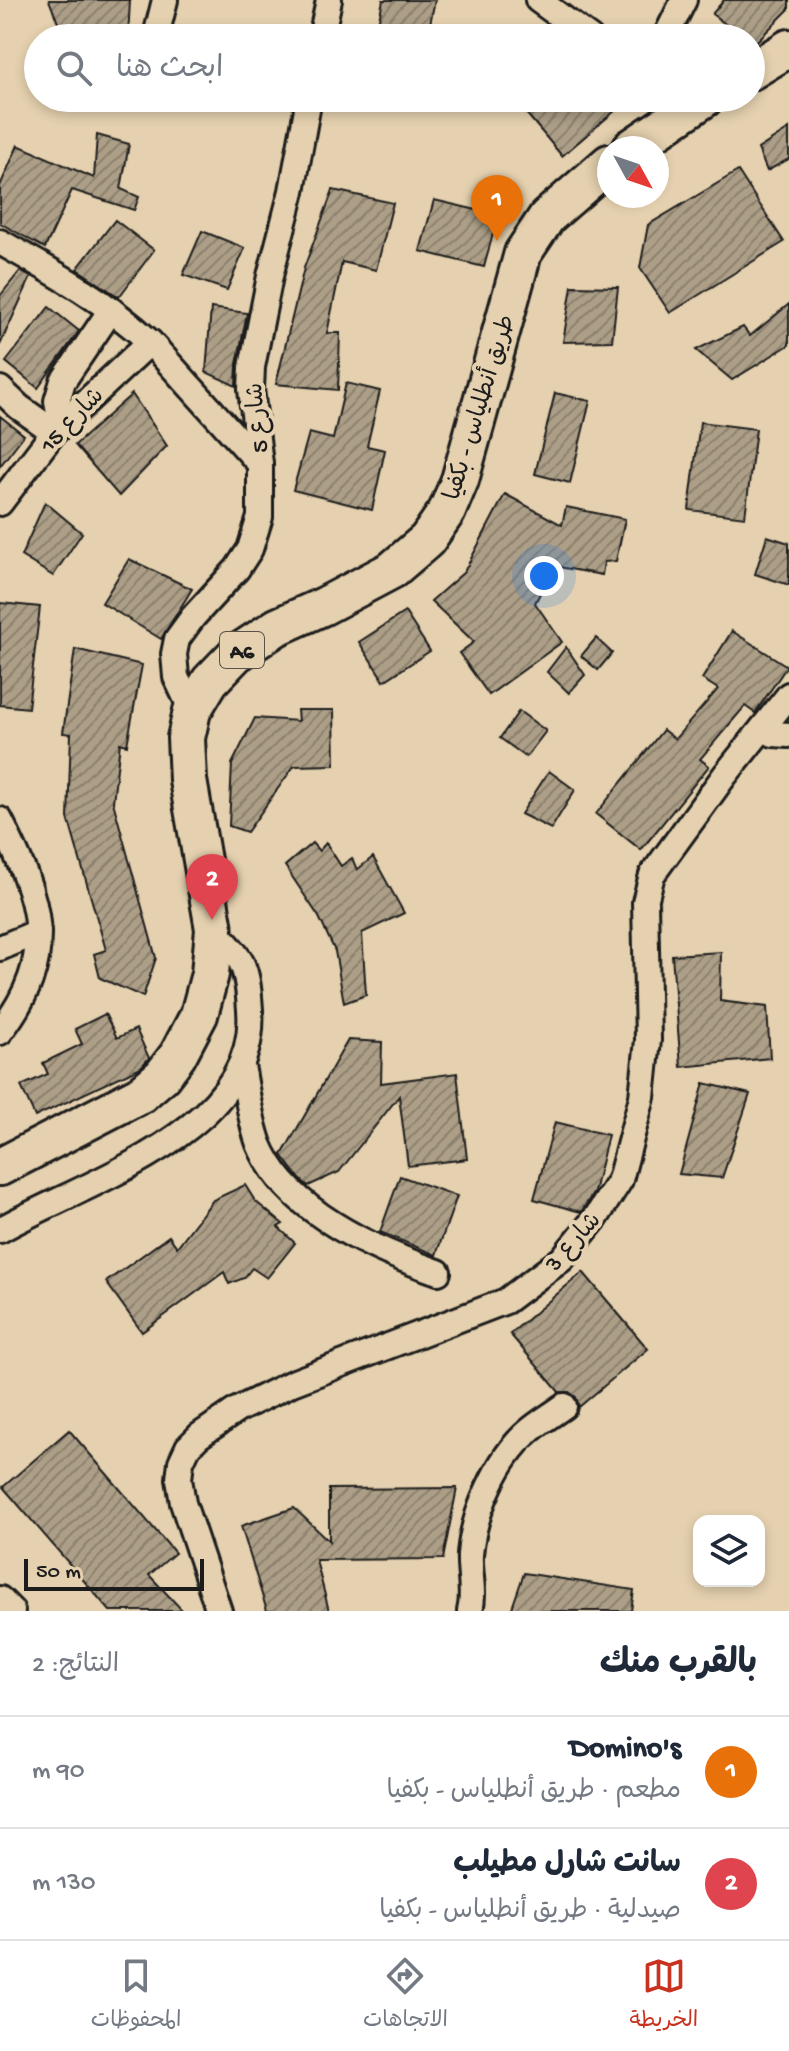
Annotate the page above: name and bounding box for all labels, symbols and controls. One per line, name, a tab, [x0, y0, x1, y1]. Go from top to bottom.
search box	[24, 24, 765, 112]
icon: search	[52, 46, 96, 90]
text: ابحث هنا	[116, 53, 223, 88]
north arrow	[597, 136, 669, 208]
pin: 1	[471, 175, 523, 241]
street label: طريق أنطلياس - بكفيا	[436, 311, 523, 504]
street label: شارع 5	[242, 381, 277, 454]
street label: شارع 15	[35, 383, 112, 461]
your location	[524, 556, 564, 596]
road number: A6	[220, 632, 264, 668]
pin: 2	[186, 854, 238, 920]
street label: شارع 3	[540, 1208, 609, 1280]
map controls	[693, 1515, 765, 1587]
button: layers	[693, 1515, 765, 1587]
scale bar	[24, 1555, 204, 1591]
text: 50 m	[36, 1560, 81, 1586]
text: بالقرب منك	[600, 1646, 757, 1686]
text: النتائج: 2	[32, 1651, 119, 1682]
text: Domino's	[570, 1733, 681, 1768]
text: 90 m	[32, 1757, 84, 1788]
text: 1	[726, 1757, 736, 1788]
text: مطعم · طريق أنطلياس - بكفيا	[387, 1777, 681, 1808]
text: سانت شارل مطيلب	[453, 1848, 681, 1883]
text: 130 m	[32, 1869, 95, 1900]
text: 2	[725, 1869, 737, 1900]
text: صيدلية · طريق أنطلياس - بكفيا	[379, 1897, 681, 1928]
tab: المحفوظات	[91, 1954, 181, 2038]
tab: الاتجاهات	[363, 1954, 448, 2038]
tab: الخريطة	[630, 1954, 698, 2038]

